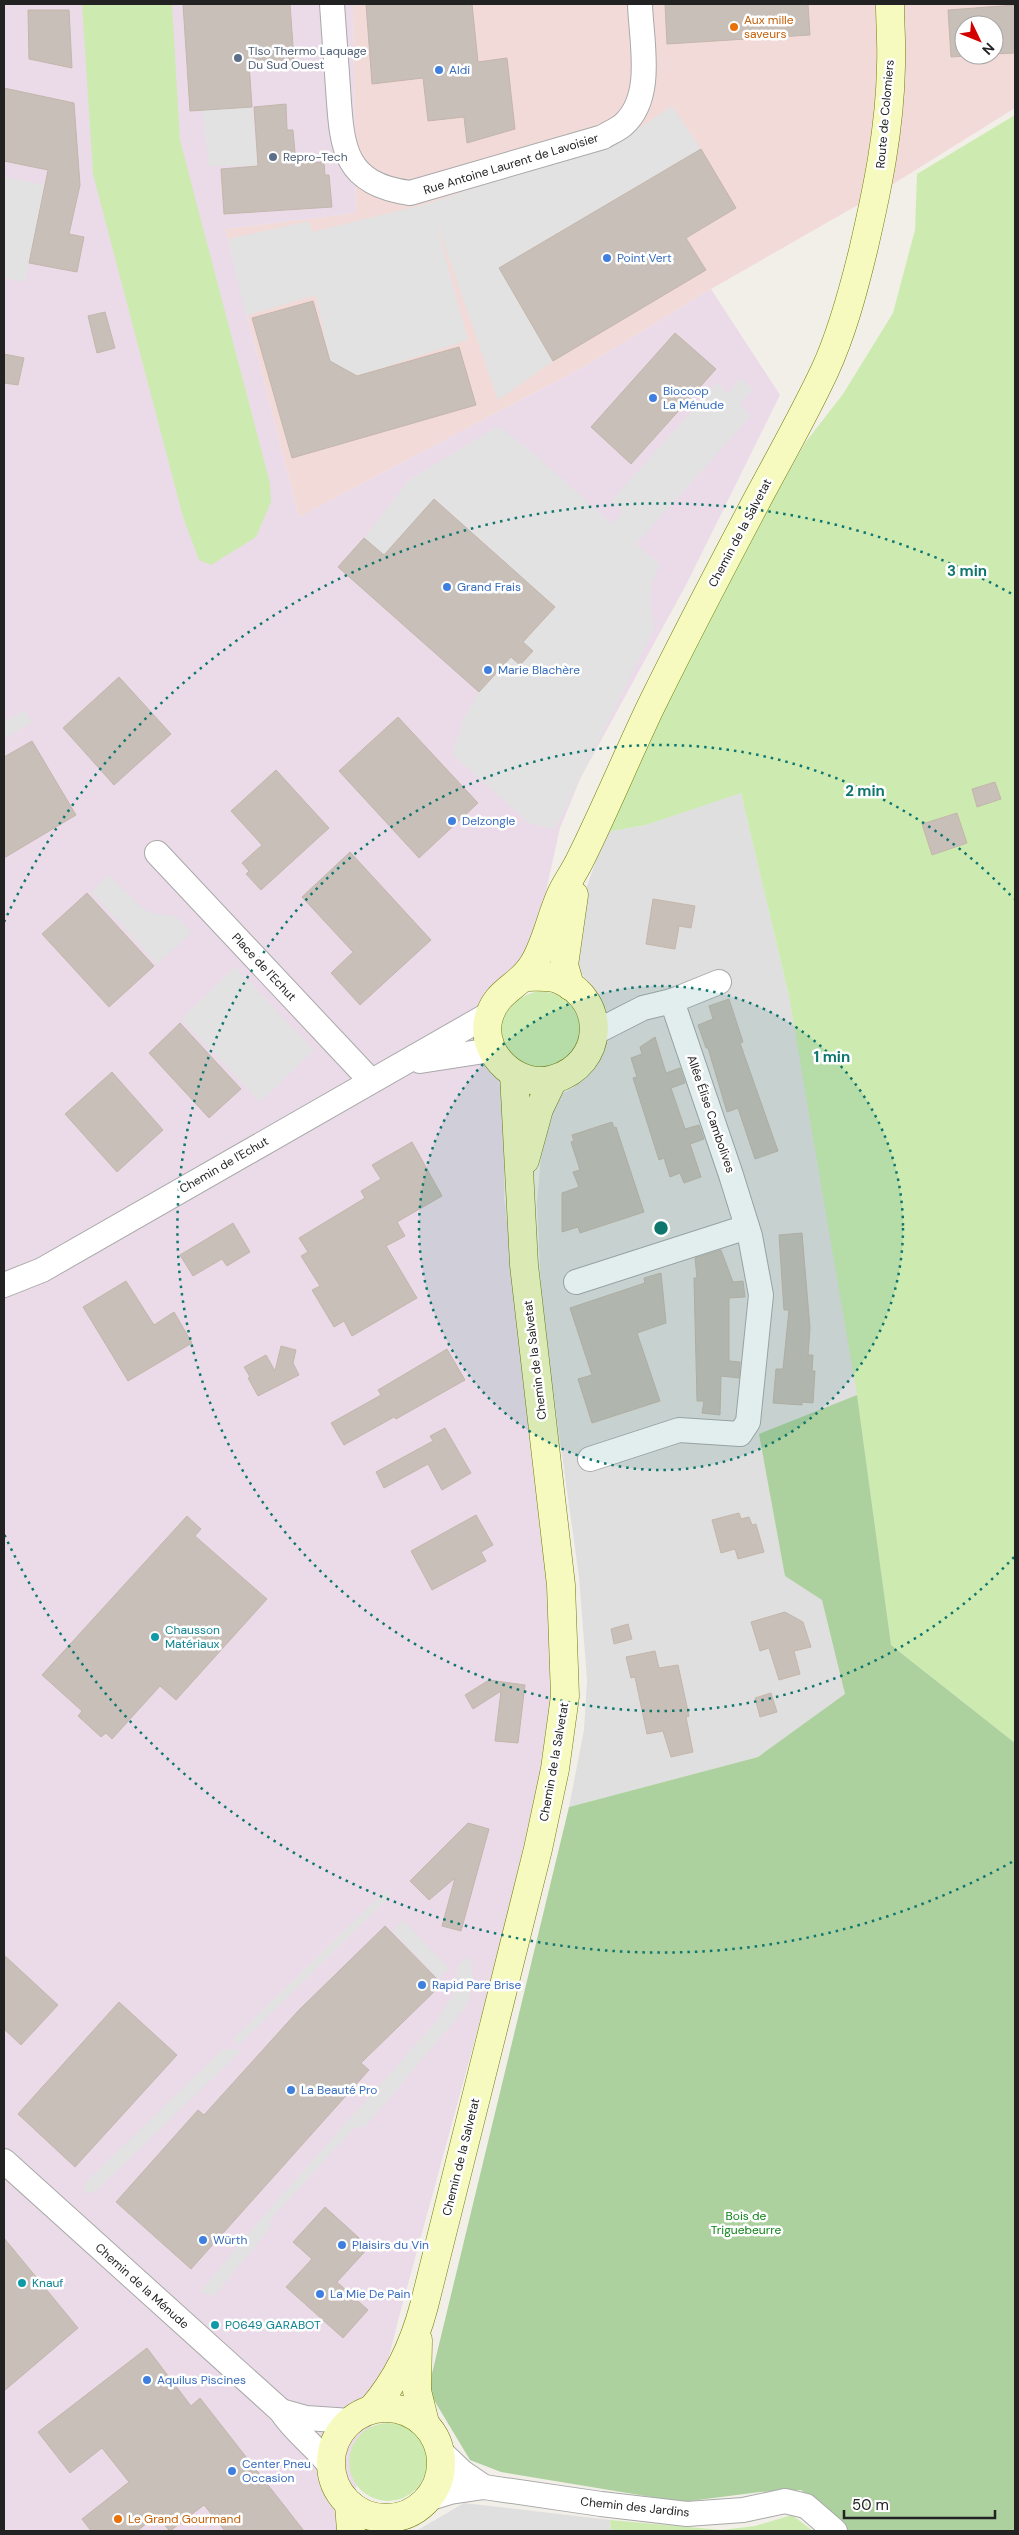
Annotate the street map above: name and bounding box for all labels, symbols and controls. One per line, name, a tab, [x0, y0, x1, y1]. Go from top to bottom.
place label: Aux mille saveurs	[744, 12, 794, 42]
north arrow	[954, 15, 1004, 65]
marker: Aux mille saveurs	[728, 21, 740, 33]
text: N	[978, 39, 999, 59]
place label: Tlso Thermo Laquage Du Sud Ouest	[248, 43, 367, 73]
marker: Tlso Thermo Laquage Du Sud Ouest	[232, 52, 244, 64]
street label: Route de Colomiers	[872, 59, 898, 169]
place label: Aldi	[449, 62, 470, 78]
marker: Aldi	[433, 64, 445, 76]
street label: Rue Antoine Laurent de Lavoisier	[422, 130, 601, 198]
place label: Repro-Tech	[283, 149, 348, 165]
marker: Repro-Tech	[267, 151, 279, 163]
place label: Point Vert	[617, 250, 672, 266]
marker: Point Vert	[601, 252, 613, 264]
place label: Biocoop La Ménude	[663, 383, 724, 413]
marker: Biocoop La Ménude	[647, 392, 659, 404]
street label: Chemin de la Salvetat	[705, 476, 775, 590]
text: 3 min	[947, 561, 987, 581]
place label: Grand Frais	[457, 579, 521, 595]
marker: Grand Frais	[441, 581, 453, 593]
place label: Marie Blachère	[498, 662, 580, 678]
marker: Marie Blachère	[482, 664, 494, 676]
text: 2 min	[845, 781, 885, 801]
place label: Delzongle	[462, 813, 516, 829]
marker: Delzongle	[446, 815, 458, 827]
street label: Place de l'Echut	[228, 930, 300, 1005]
text: 1 min	[814, 1047, 850, 1067]
street label: Allée Élise Cambolives	[683, 1053, 739, 1175]
street label: Chemin de l'Echut	[177, 1133, 272, 1197]
centre of rings	[652, 1219, 670, 1237]
street label: Chemin de la Salvetat	[520, 1299, 550, 1421]
place label: Chausson Matériaux	[165, 1622, 220, 1652]
marker: Chausson Matériaux	[149, 1631, 161, 1643]
street label: Chemin de la Salvetat	[536, 1701, 572, 1823]
place label: Rapid Pare Brise	[432, 1977, 522, 1993]
marker: Rapid Pare Brise	[416, 1979, 428, 1991]
place label: La Beauté Pro	[301, 2082, 377, 2098]
marker: La Beauté Pro	[285, 2084, 297, 2096]
street label: Chemin de la Salvetat	[439, 2096, 483, 2217]
park label: Bois de Triguebeurre	[711, 2208, 781, 2238]
place label: Würth	[213, 2232, 247, 2248]
marker: Würth	[197, 2234, 209, 2246]
place label: Plaisirs du Vin	[352, 2237, 429, 2253]
marker: Plaisirs du Vin	[336, 2239, 348, 2251]
street label: Chemin de la Ménude	[92, 2240, 192, 2333]
place label: Knauf	[32, 2275, 63, 2291]
marker: Knauf	[16, 2277, 28, 2289]
place label: La Mie De Pain	[330, 2286, 410, 2302]
marker: La Mie De Pain	[314, 2288, 326, 2300]
place label: P0649 GARABOT	[225, 2317, 321, 2333]
marker: P0649 GARABOT	[209, 2319, 221, 2331]
place label: Aquilus Piscines	[157, 2372, 246, 2388]
marker: Aquilus Piscines	[141, 2374, 153, 2386]
place label: Center Pneu Occasion	[242, 2456, 311, 2486]
marker: Center Pneu Occasion	[226, 2465, 238, 2477]
scale bar	[844, 2488, 995, 2520]
street label: Chemin des Jardins	[580, 2493, 690, 2521]
text: 50 m	[852, 2495, 889, 2515]
place label: Le Grand Gourmand	[128, 2511, 241, 2527]
marker: Le Grand Gourmand	[112, 2513, 124, 2525]

